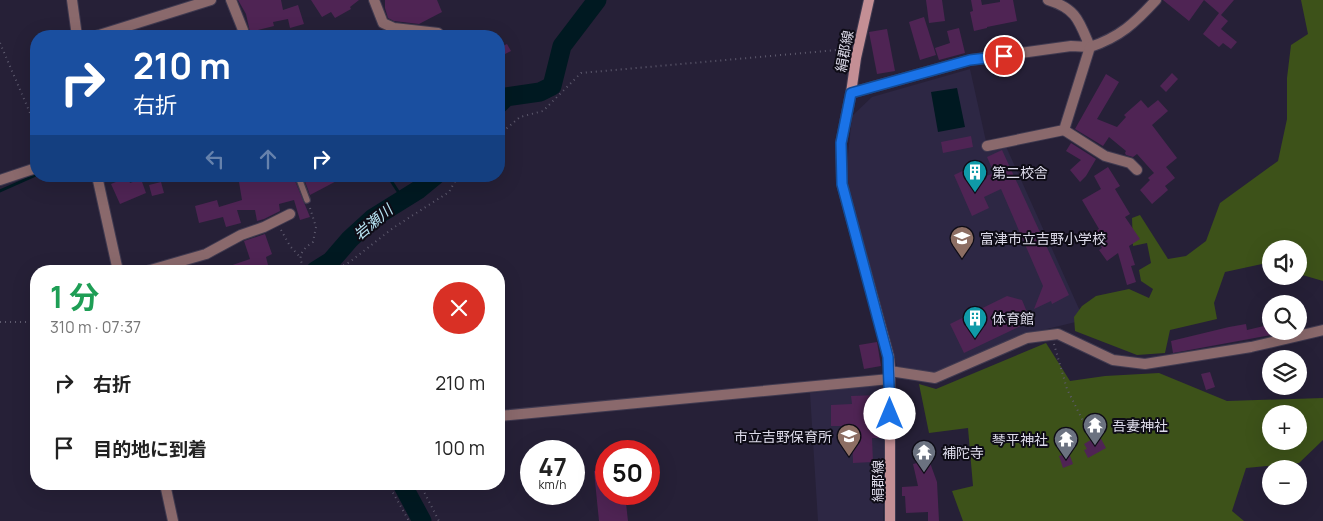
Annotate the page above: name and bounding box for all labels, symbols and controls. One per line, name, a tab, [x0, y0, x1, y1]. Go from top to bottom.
street label: 絹郡線	[831, 29, 857, 73]
pin	[983, 35, 1025, 77]
text: 210 m	[133, 42, 231, 90]
icon: arrive	[990, 42, 1018, 70]
icon: right	[50, 50, 115, 115]
text: 右折	[133, 90, 177, 120]
icon: left	[201, 145, 229, 173]
icon: ahead	[254, 145, 282, 173]
icon: right	[307, 145, 335, 173]
building icon: 第二校舎	[962, 159, 988, 193]
place label: 第二校舎	[992, 163, 1048, 182]
water label: 岩瀬川	[349, 198, 399, 245]
school or university icon: 富津市立吉野小学校	[949, 225, 975, 259]
place label: 富津市立吉野小学校	[980, 229, 1106, 248]
map controls	[1262, 240, 1307, 505]
button: sound	[1262, 240, 1307, 285]
text: 1 分	[50, 276, 99, 317]
button: close	[433, 282, 485, 334]
button: search	[1262, 295, 1307, 340]
building icon: 体育館	[962, 305, 988, 339]
place label: 体育館	[992, 309, 1034, 328]
text: 310 m · 07:37	[50, 316, 141, 338]
button: layers	[1262, 350, 1307, 395]
icon: right	[50, 369, 78, 397]
text: 210 m	[435, 370, 485, 396]
text: 右折	[93, 371, 131, 397]
position arrow	[863, 387, 915, 439]
button: +	[1262, 405, 1307, 450]
temple icon: 吾妻神社	[1082, 412, 1108, 446]
place label: 吾妻神社	[1112, 416, 1168, 435]
school or university icon: 市立吉野保育所	[836, 423, 862, 457]
temple icon: 琴平神社	[1053, 426, 1079, 460]
place label: 市立吉野保育所	[734, 427, 832, 446]
place label: 琴平神社	[992, 430, 1048, 449]
icon: arrive	[50, 434, 78, 462]
text: 100 m	[434, 435, 485, 461]
text: 目的地に到着	[93, 436, 207, 462]
temple icon: 補陀寺	[911, 439, 937, 473]
speed limit sign: 50	[595, 440, 660, 505]
place label: 補陀寺	[942, 443, 984, 462]
text: 47	[538, 449, 567, 484]
street label: 絹郡線	[868, 460, 887, 502]
button: −	[1262, 460, 1307, 505]
text: km/h	[539, 476, 566, 493]

